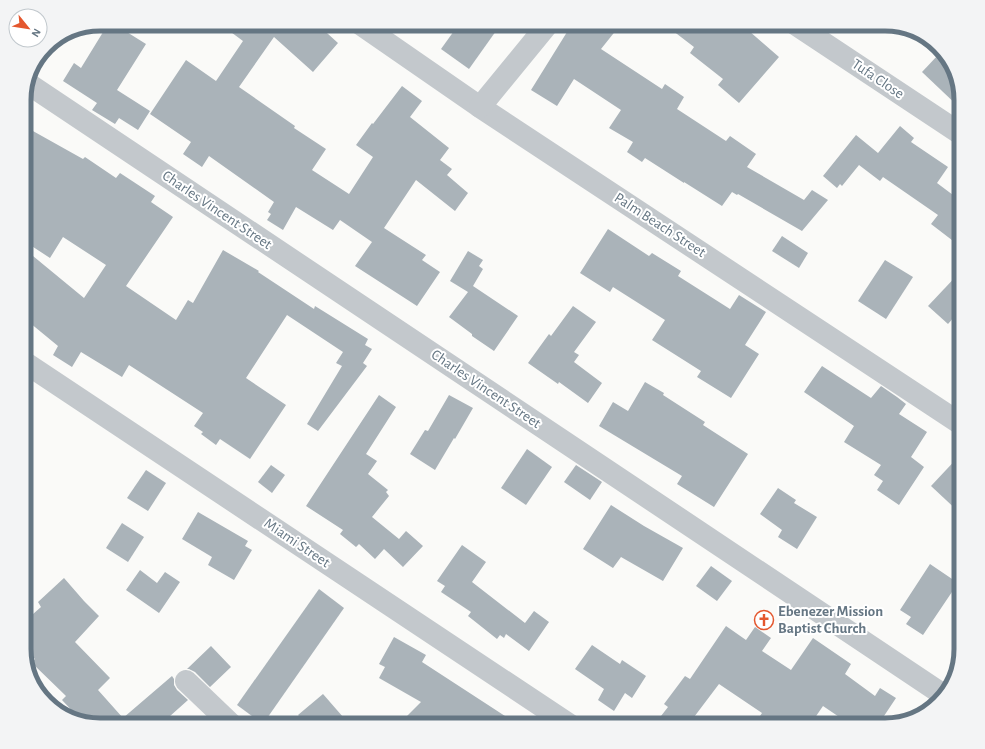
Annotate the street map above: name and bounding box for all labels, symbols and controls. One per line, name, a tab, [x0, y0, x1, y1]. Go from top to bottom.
north arrow	[8, 8, 48, 48]
text: N	[30, 27, 43, 39]
street label: Tufa Close	[849, 56, 907, 102]
street label: Charles Vincent Street	[159, 168, 275, 252]
street label: Palm Beach Street	[612, 190, 709, 260]
street label: Charles Vincent Street	[428, 347, 544, 431]
street label: Miami Street	[261, 516, 333, 570]
place label: Ebenezer Mission Baptist Church	[778, 604, 883, 636]
church icon: Ebenezer Mission Baptist Church	[753, 609, 775, 631]

